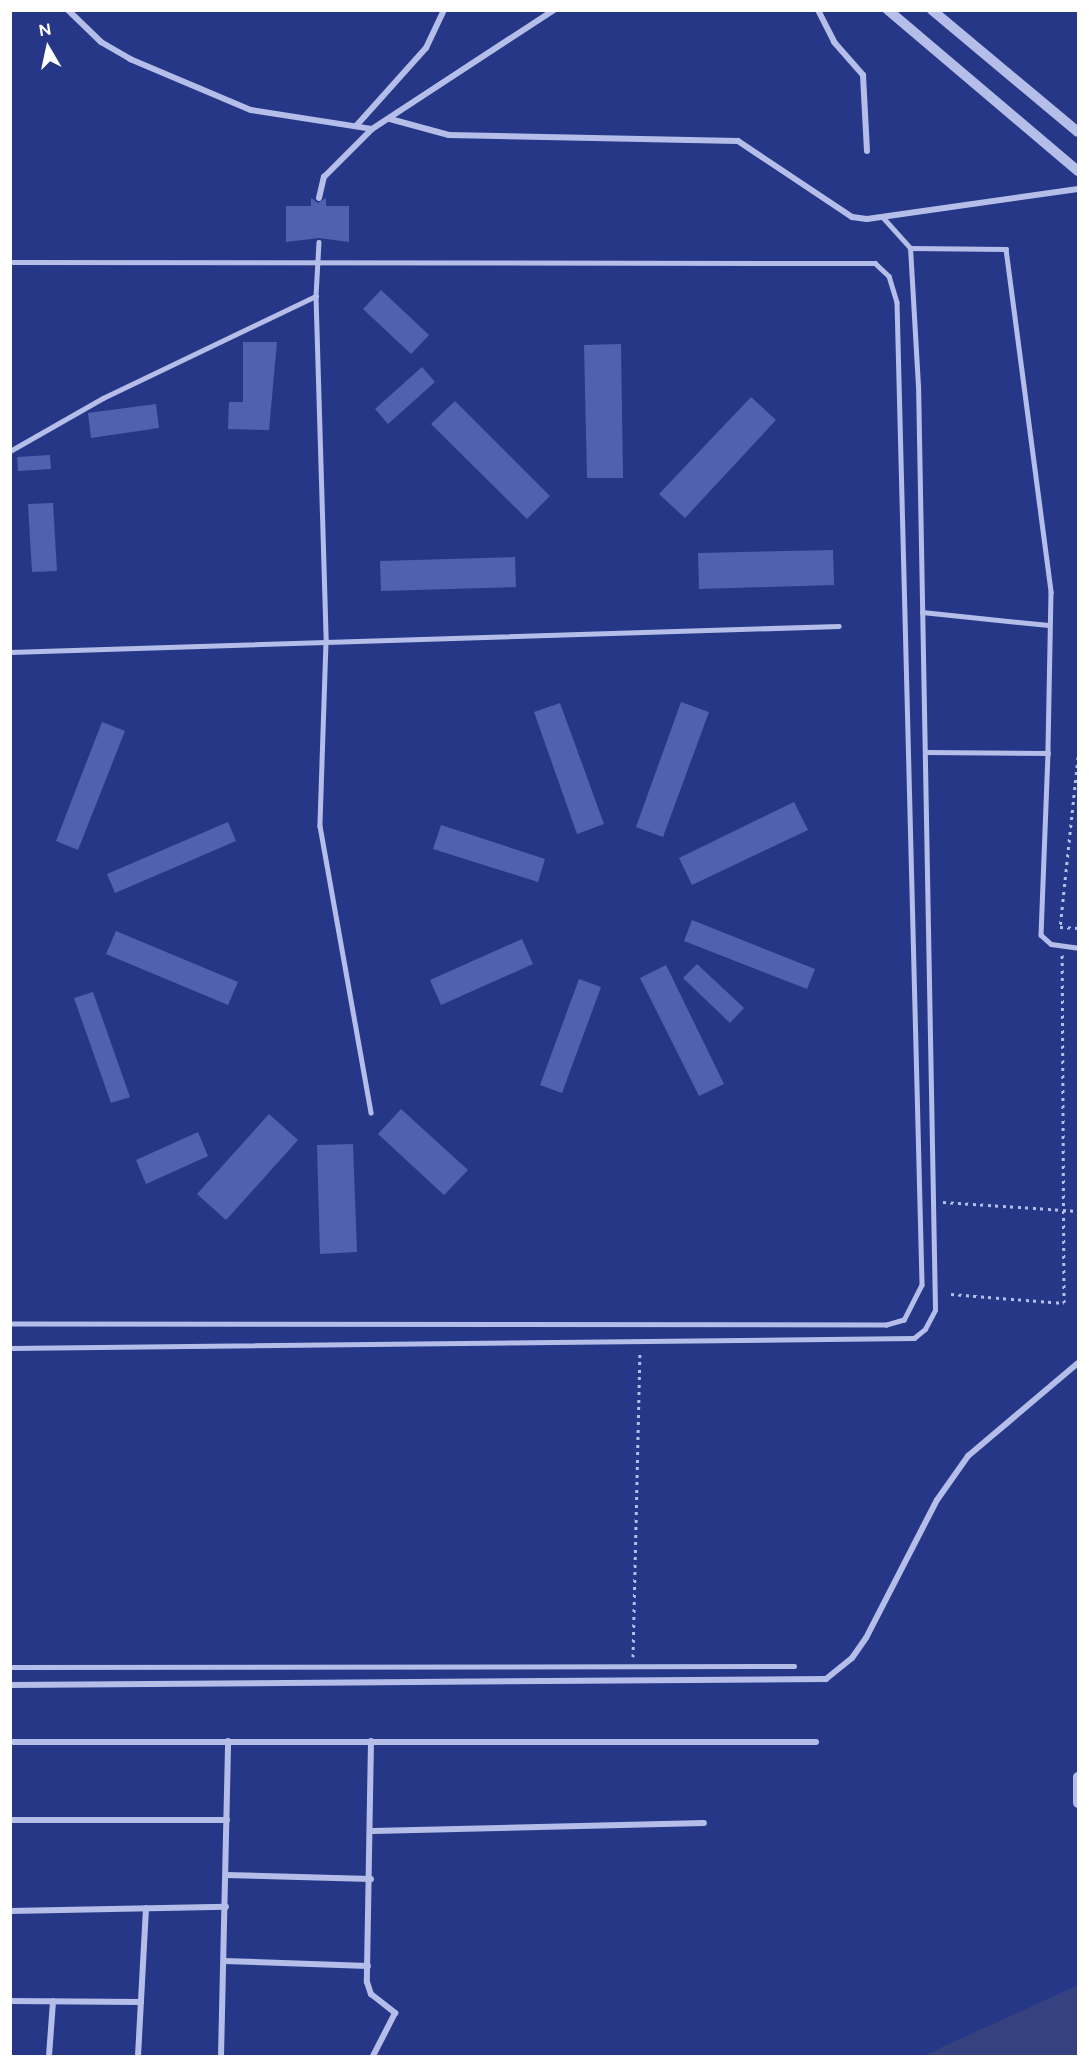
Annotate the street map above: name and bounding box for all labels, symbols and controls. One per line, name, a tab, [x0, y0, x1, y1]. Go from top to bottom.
north arrow	[18, 18, 78, 78]
text: N	[38, 19, 53, 40]

